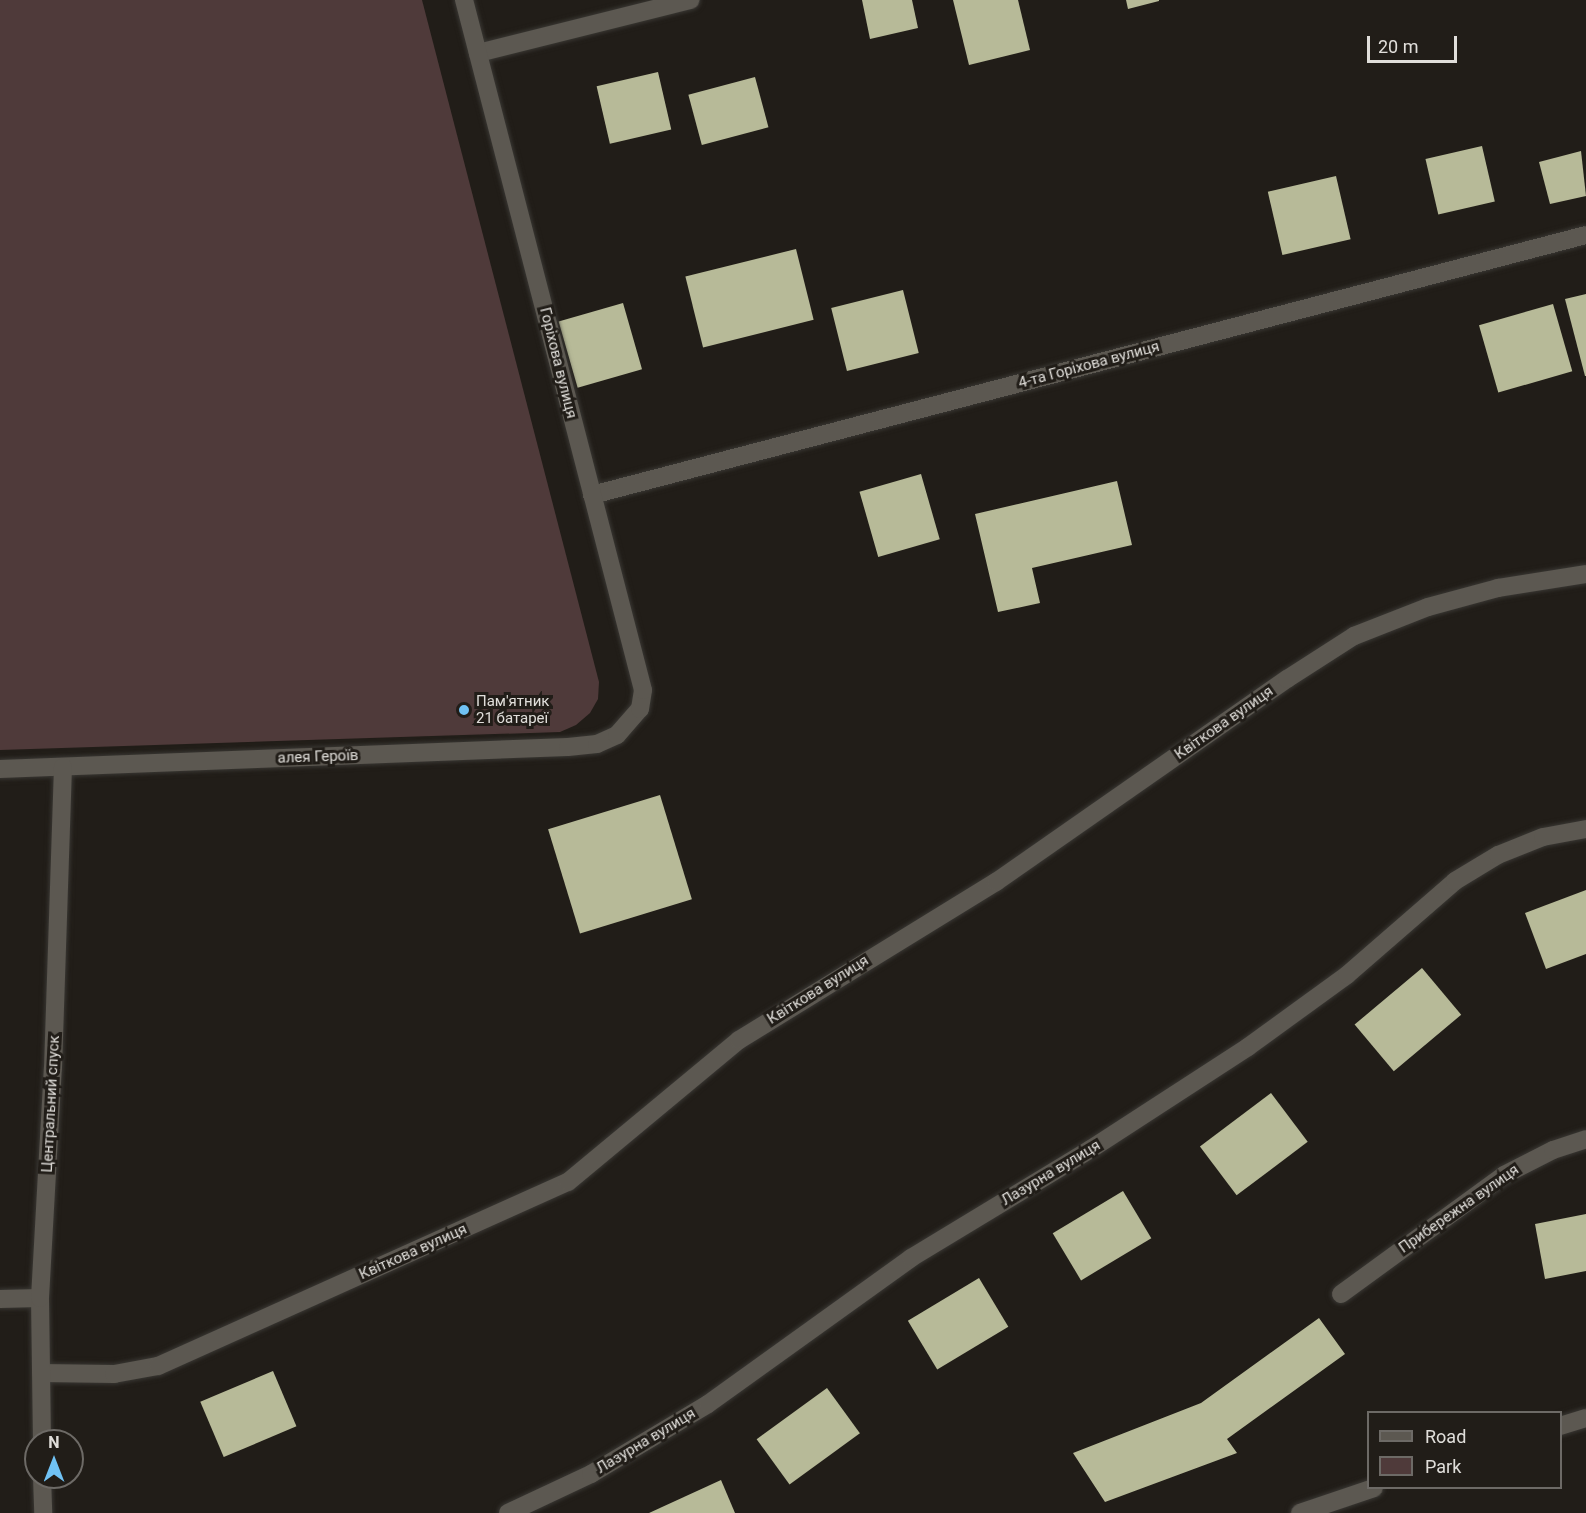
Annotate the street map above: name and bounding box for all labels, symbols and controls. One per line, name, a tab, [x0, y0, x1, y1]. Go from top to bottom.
scale bar	[1370, 24, 1460, 62]
text: 20 m	[1378, 36, 1418, 57]
street label: Горіхова вулиця	[536, 306, 580, 420]
street label: 4-та Горіхова вулиця	[1017, 338, 1161, 392]
street label: Квіткова вулиця	[1171, 682, 1277, 764]
place label: Пам'ятник 21 батареї	[476, 692, 549, 727]
marker: Пам'ятник 21 батареї	[457, 703, 471, 717]
street label: алея Героїв	[277, 747, 359, 767]
street label: Квіткова вулиця	[764, 952, 872, 1028]
street label: Центральний спуск	[38, 1035, 64, 1173]
street label: Лазурна вулиця	[998, 1136, 1104, 1210]
street label: Прибережна вулиця	[1396, 1161, 1522, 1257]
street label: Квіткова вулиця	[356, 1220, 470, 1284]
street label: Лазурна вулиця	[593, 1404, 699, 1478]
legend	[1367, 1411, 1562, 1489]
text: Road	[1425, 1426, 1466, 1447]
north arrow	[24, 1429, 84, 1489]
text: N	[48, 1433, 60, 1452]
text: Park	[1425, 1456, 1461, 1477]

